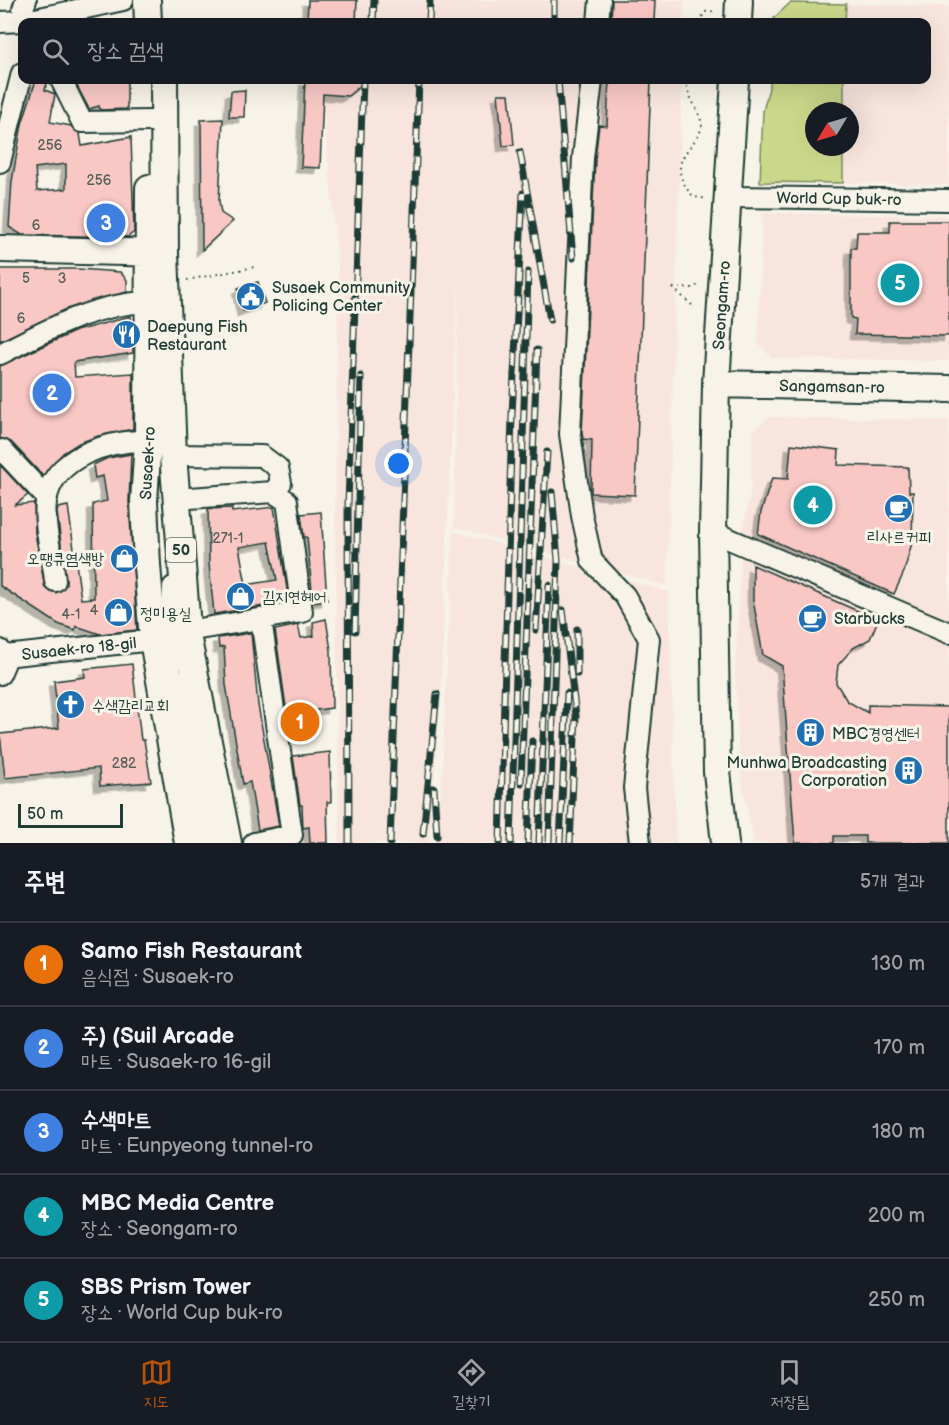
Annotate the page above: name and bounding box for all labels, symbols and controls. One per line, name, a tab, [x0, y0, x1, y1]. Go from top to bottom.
search box	[18, 18, 931, 84]
icon: search	[39, 35, 72, 68]
text: 장소 검색	[87, 38, 164, 65]
north arrow	[805, 102, 859, 156]
house number: 256	[38, 137, 63, 154]
house number: 256	[87, 172, 112, 189]
street label: World Cup buk-ro	[776, 189, 902, 210]
pin: 3	[86, 200, 126, 246]
house number: 6	[32, 217, 41, 234]
street label: Seongam-ro	[710, 260, 735, 350]
pin: 5	[880, 260, 920, 306]
house number: 5	[22, 270, 30, 287]
house number: 3	[58, 270, 66, 287]
place label: Susaek Community Policing Center	[272, 279, 411, 316]
public building icon: Susaek Community Policing Center	[235, 280, 267, 312]
house number: 6	[17, 310, 26, 327]
place label: Daepung Fish Restaurant	[147, 318, 248, 355]
restaurant icon: Daepung Fish Restaurant	[110, 319, 142, 351]
pin: 2	[32, 370, 72, 416]
street label: Sangamsan-ro	[779, 377, 885, 398]
street label: Susaek-ro	[137, 426, 160, 500]
your location	[384, 449, 413, 478]
pin: 4	[794, 482, 832, 528]
cafe icon: 리사르커피	[883, 492, 915, 524]
place label: 리사르커피	[867, 528, 931, 547]
house number: 271-1	[212, 530, 244, 547]
road number: 50	[166, 538, 196, 562]
shop icon: 오땡큐염색방	[109, 542, 141, 574]
place label: 오땡큐염색방	[27, 550, 104, 569]
shop icon: 김지연헤어	[225, 580, 257, 612]
place label: 김지연헤어	[262, 588, 326, 607]
shop icon: 정미용실	[103, 597, 135, 629]
house number: 4	[90, 602, 99, 619]
cafe icon: Starbucks	[797, 602, 829, 634]
place label: 정미용실	[140, 605, 192, 624]
house number: 4-1	[61, 606, 81, 623]
place label: Starbucks	[834, 610, 905, 629]
street label: Susaek-ro 18-gil	[21, 634, 138, 665]
church icon: 수색감리교회	[55, 689, 87, 721]
place label: 수색감리교회	[92, 697, 169, 716]
pin: 1	[280, 700, 320, 744]
building icon: MBC경영센터	[795, 717, 827, 749]
place label: MBC경영센터	[832, 725, 920, 744]
place label: Munhwa Broadcasting Corporation	[726, 754, 887, 791]
house number: 282	[112, 755, 137, 772]
building icon: Munhwa Broadcasting Corporation	[892, 755, 924, 787]
scale bar	[18, 801, 123, 828]
text: 50 m	[27, 805, 63, 824]
text: 주변	[24, 867, 66, 898]
text: 5개 결과	[860, 870, 925, 894]
text: Samo Fish Restaurant	[81, 938, 302, 965]
text: 1	[39, 952, 48, 976]
text: 130 m	[871, 952, 925, 976]
text: 음식점 · Susaek-ro	[81, 965, 234, 989]
text: 주) (Suil Arcade	[81, 1023, 234, 1050]
text: 2	[38, 1036, 49, 1060]
text: 170 m	[874, 1036, 925, 1060]
text: 마트 · Susaek-ro 16-gil	[81, 1050, 271, 1074]
text: 수색마트	[81, 1107, 152, 1134]
text: 3	[38, 1120, 49, 1144]
text: 180 m	[872, 1120, 925, 1144]
text: 마트 · Eunpyeong tunnel-ro	[81, 1134, 313, 1158]
text: MBC Media Centre	[81, 1190, 274, 1217]
text: 4	[38, 1204, 49, 1228]
text: 200 m	[868, 1204, 925, 1228]
text: 장소 · Seongam-ro	[81, 1217, 238, 1241]
text: SBS Prism Tower	[81, 1274, 251, 1301]
text: 5	[38, 1288, 49, 1312]
text: 250 m	[868, 1288, 925, 1312]
text: 장소 · World Cup buk-ro	[81, 1301, 283, 1325]
tab: 지도	[140, 1356, 173, 1412]
tab: 길찾기	[452, 1356, 491, 1412]
tab: 저장됨	[771, 1356, 809, 1412]

